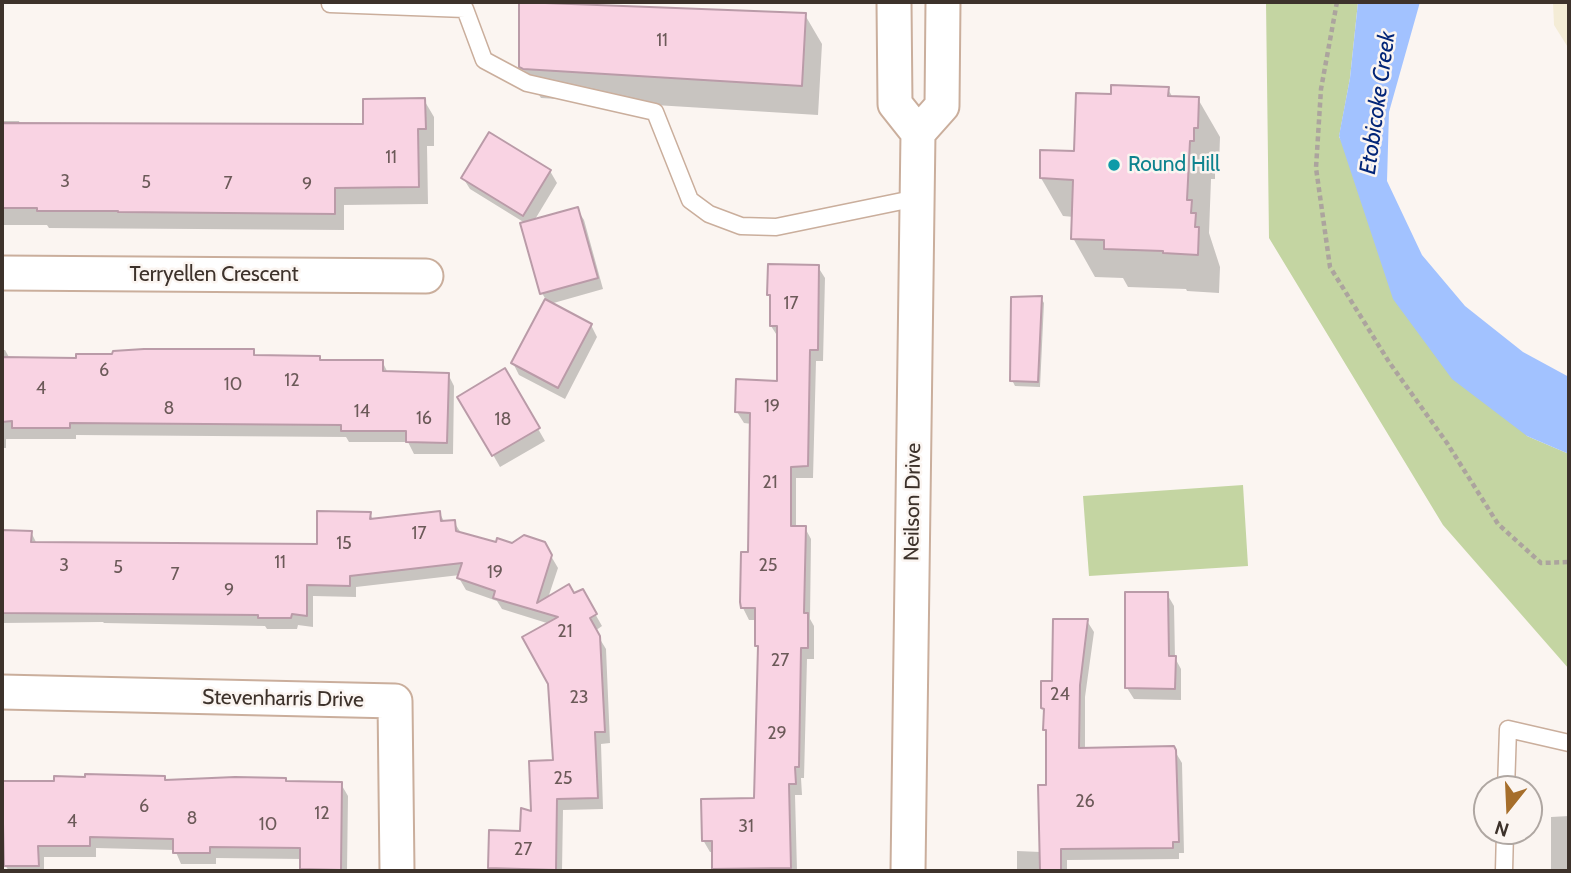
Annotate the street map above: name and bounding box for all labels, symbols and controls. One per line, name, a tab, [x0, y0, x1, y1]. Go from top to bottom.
house number: 11	[656, 30, 668, 52]
water label: Etobicoke Creek	[1354, 30, 1402, 176]
house number: 11	[385, 147, 397, 169]
place label: Round Hill	[1128, 152, 1220, 178]
marker: Round Hill	[1106, 157, 1122, 173]
house number: 3	[60, 171, 70, 193]
house number: 5	[141, 172, 151, 194]
house number: 7	[223, 173, 233, 195]
house number: 9	[302, 174, 312, 196]
street label: Terryellen Crescent	[129, 262, 299, 288]
house number: 17	[784, 293, 798, 315]
house number: 6	[99, 360, 109, 382]
house number: 12	[284, 370, 300, 392]
house number: 10	[224, 374, 242, 396]
house number: 4	[36, 378, 46, 400]
house number: 19	[764, 396, 780, 418]
house number: 8	[164, 398, 174, 420]
house number: 14	[354, 401, 370, 423]
house number: 16	[416, 408, 432, 430]
house number: 18	[495, 409, 511, 431]
street label: Neilson Drive	[899, 443, 927, 561]
house number: 21	[762, 472, 778, 494]
house number: 17	[412, 523, 426, 545]
house number: 15	[336, 533, 352, 555]
house number: 11	[274, 552, 286, 574]
house number: 3	[59, 555, 69, 577]
house number: 25	[758, 555, 778, 577]
house number: 5	[113, 557, 123, 579]
house number: 19	[487, 562, 503, 584]
house number: 7	[170, 564, 180, 586]
house number: 9	[224, 580, 234, 602]
house number: 21	[557, 621, 573, 643]
house number: 27	[771, 650, 789, 672]
house number: 24	[1050, 684, 1070, 706]
street label: Stevenharris Drive	[202, 685, 364, 713]
house number: 23	[569, 687, 589, 709]
house number: 29	[767, 723, 787, 745]
house number: 25	[553, 768, 573, 790]
north arrow	[1473, 775, 1543, 845]
house number: 26	[1075, 791, 1095, 813]
house number: 6	[139, 796, 149, 818]
house number: 12	[314, 803, 330, 825]
house number: 8	[187, 808, 197, 830]
house number: 4	[67, 811, 77, 833]
house number: 10	[259, 814, 277, 836]
house number: 31	[738, 816, 754, 838]
text: N	[1492, 816, 1512, 842]
house number: 27	[514, 839, 532, 861]

